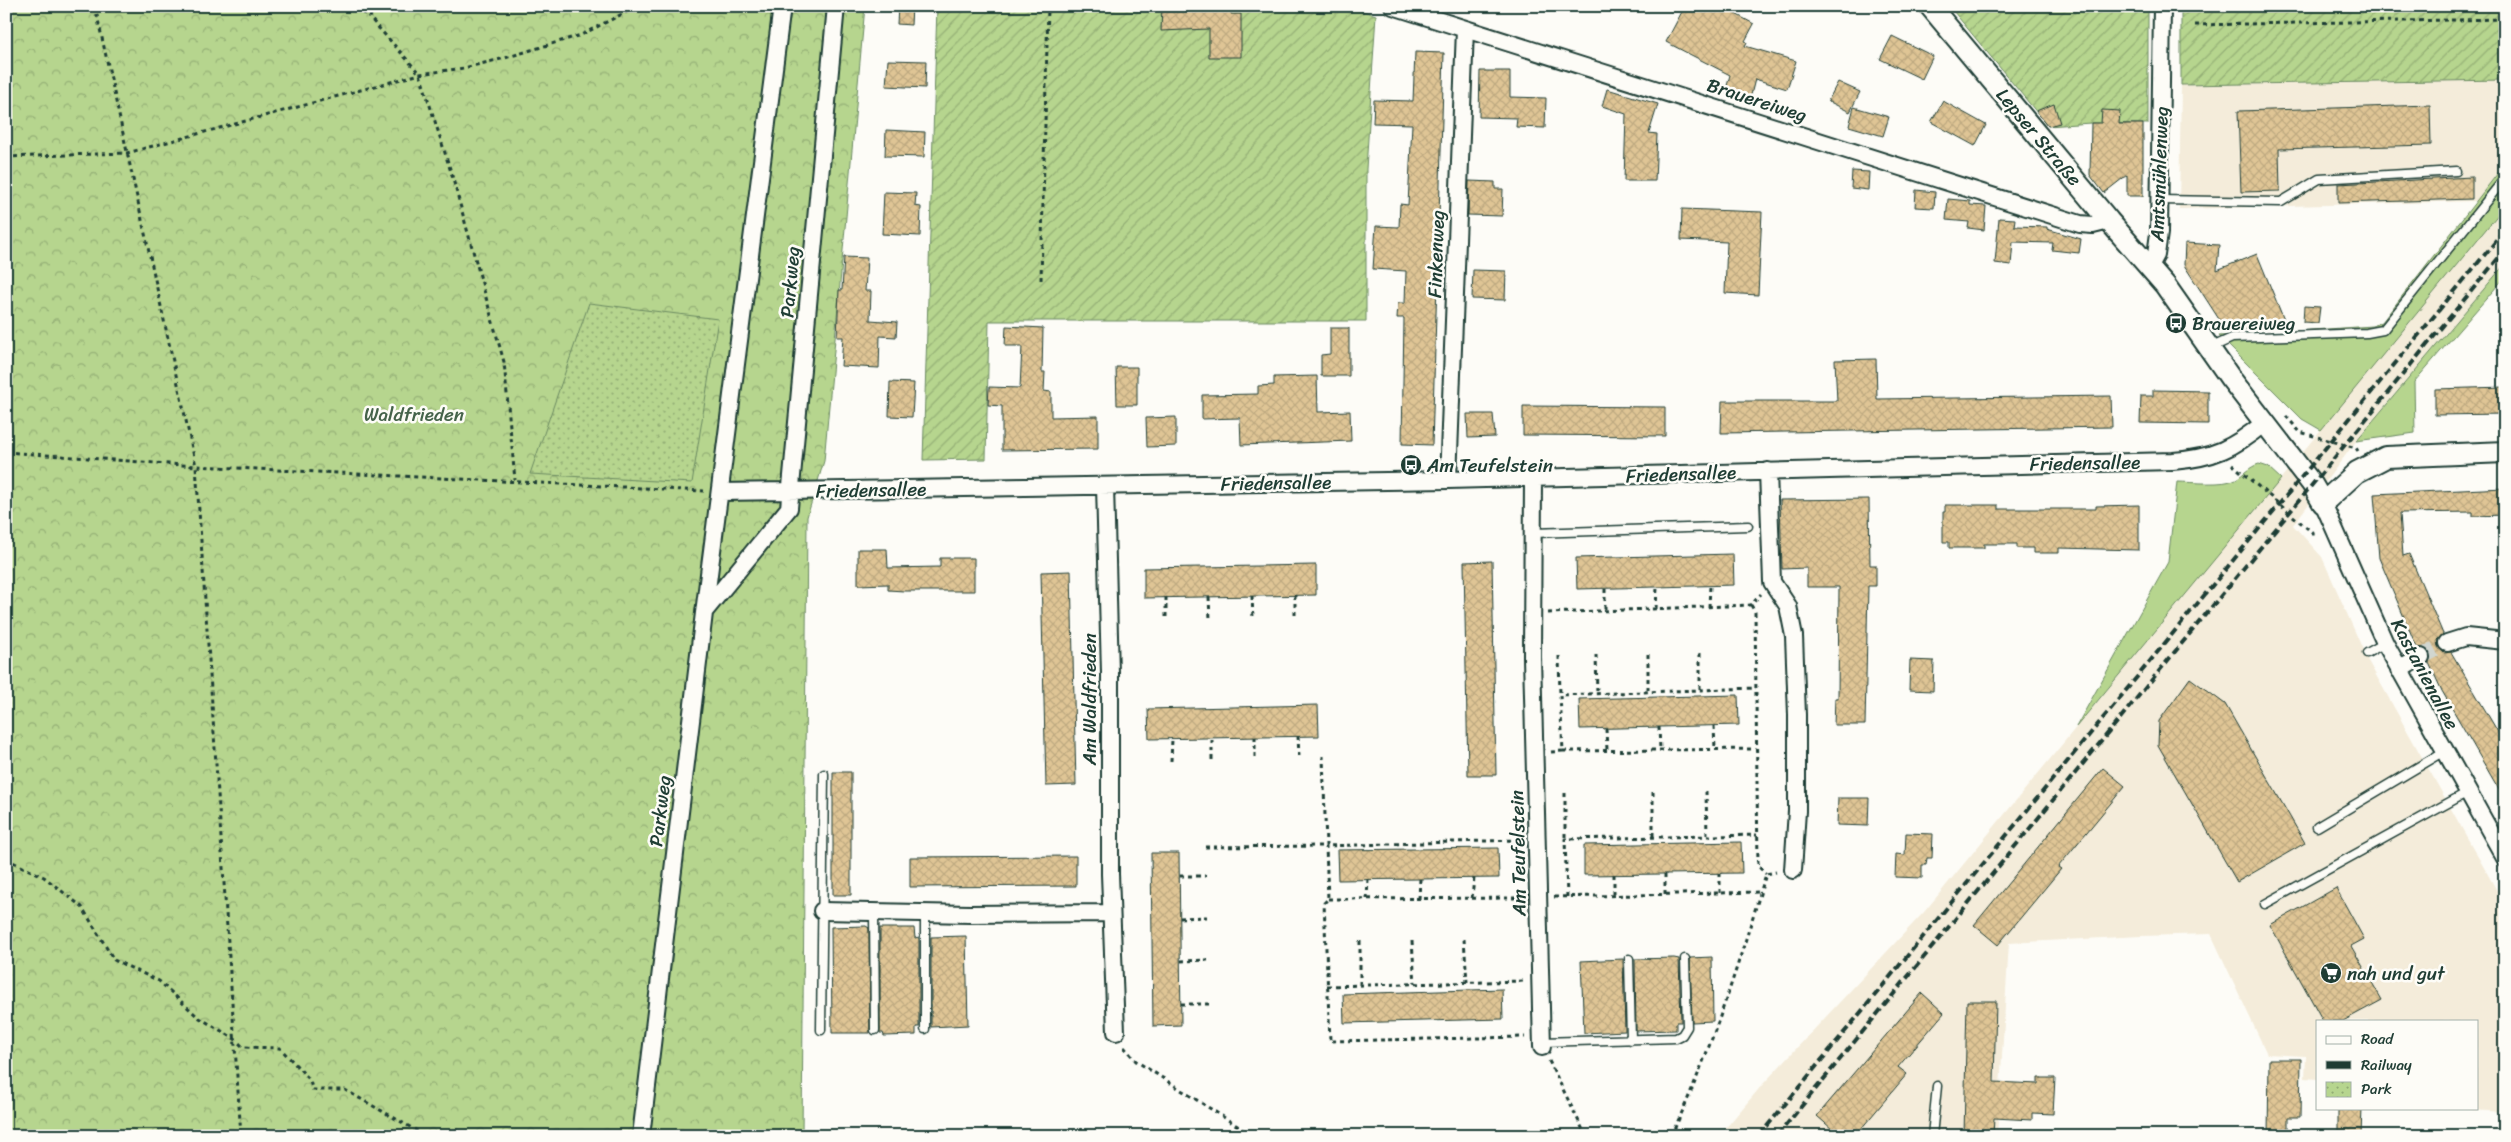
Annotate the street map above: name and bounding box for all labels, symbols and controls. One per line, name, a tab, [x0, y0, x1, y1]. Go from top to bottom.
street label: Brauereiweg	[1703, 68, 1812, 132]
street label: Lepser Straße	[1988, 80, 2090, 194]
street label: Amtsmühlenweg	[2140, 106, 2178, 243]
street label: Finkenweg	[1418, 209, 1454, 299]
street label: Parkweg	[770, 245, 810, 319]
place label: Brauereiweg	[2192, 307, 2296, 340]
bus stop icon: Brauereiweg	[2164, 311, 2188, 335]
park label: Waldfrieden	[364, 398, 464, 431]
street label: Friedensallee	[2029, 446, 2141, 480]
place label: Am Teufelstein	[1426, 449, 1553, 482]
bus stop icon: Am Teufelstein	[1399, 453, 1423, 477]
street label: Friedensallee	[1625, 456, 1737, 492]
street label: Friedensallee	[1220, 466, 1332, 500]
street label: Friedensallee	[815, 473, 927, 507]
street label: Kastanienallee	[2382, 612, 2468, 736]
street label: Am Waldfrieden	[1073, 633, 1106, 766]
street label: Parkweg	[639, 773, 681, 848]
street label: Am Teufelstein	[1500, 790, 1536, 917]
place label: nah und gut	[2347, 957, 2446, 990]
supermarket icon: nah und gut	[2319, 961, 2343, 985]
legend	[2316, 1020, 2478, 1110]
text: Road	[2361, 1026, 2394, 1052]
text: Railway	[2361, 1052, 2412, 1078]
text: Park	[2361, 1076, 2392, 1102]

